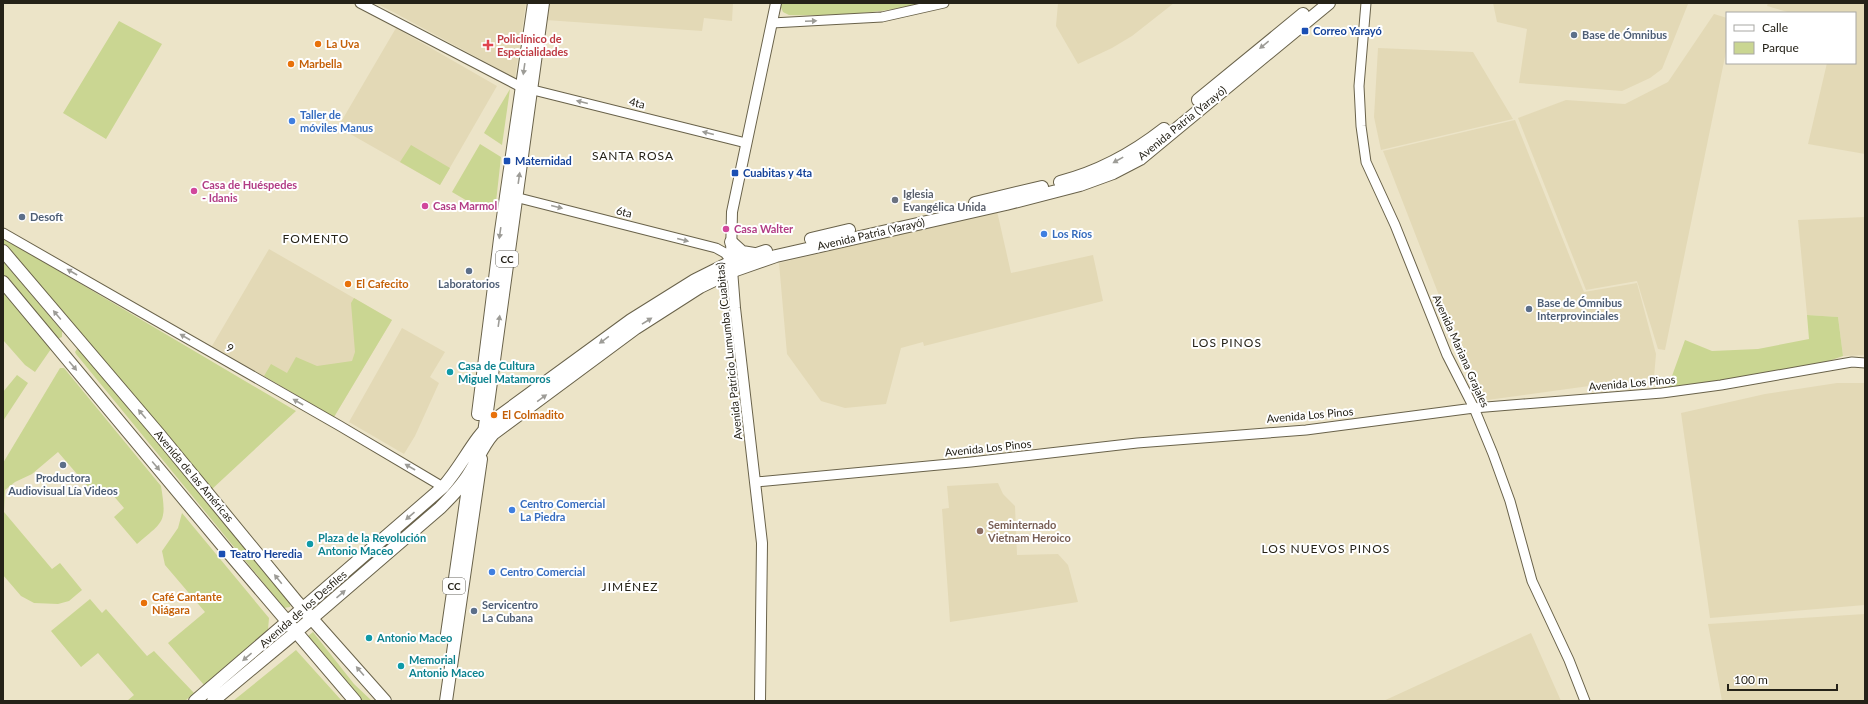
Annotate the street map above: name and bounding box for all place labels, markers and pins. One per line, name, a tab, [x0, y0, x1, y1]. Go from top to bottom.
place label: Correo Yarayó	[1313, 24, 1382, 37]
marker: Correo Yarayó	[1300, 26, 1310, 36]
place label: Base de Ómnibus	[1582, 28, 1667, 41]
marker: Base de Ómnibus	[1569, 30, 1579, 40]
place label: Policlínico de Especialidades	[497, 32, 568, 58]
place label: La Uva	[326, 37, 359, 50]
marker: La Uva	[313, 39, 323, 49]
marker: Policlínico de Especialidades	[482, 39, 494, 51]
place label: Marbella	[299, 57, 342, 70]
marker: Marbella	[286, 59, 296, 69]
place label: Taller de móviles Manus	[300, 108, 373, 134]
marker: Taller de móviles Manus	[287, 116, 297, 126]
place label: Maternidad	[515, 154, 572, 167]
marker: Maternidad	[502, 156, 512, 166]
place label: Cuabitas y 4ta	[743, 166, 812, 179]
marker: Cuabitas y 4ta	[730, 168, 740, 178]
place label: Casa de Huéspedes - Idanis	[202, 178, 297, 204]
marker: Casa de Huéspedes - Idanis	[189, 186, 199, 196]
place label: Iglesia Evangélica Unida	[903, 187, 986, 213]
marker: Iglesia Evangélica Unida	[890, 195, 900, 205]
place label: Casa Marmol	[433, 199, 497, 212]
marker: Casa Marmol	[420, 201, 430, 211]
place label: Desoft	[30, 210, 63, 223]
marker: Desoft	[17, 212, 27, 222]
place label: Casa Walter	[734, 222, 794, 235]
marker: Casa Walter	[721, 224, 731, 234]
place label: Los Ríos	[1052, 227, 1092, 240]
marker: Los Ríos	[1039, 229, 1049, 239]
marker: Laboratorios	[464, 266, 474, 276]
place label: El Cafecito	[356, 277, 409, 290]
place label: Laboratorios	[438, 277, 500, 290]
marker: El Cafecito	[343, 279, 353, 289]
place label: Base de Ómnibus Interprovinciales	[1537, 296, 1622, 322]
marker: Base de Ómnibus Interprovinciales	[1524, 304, 1534, 314]
place label: Casa de Cultura Miguel Matamoros	[458, 359, 551, 385]
marker: Casa de Cultura Miguel Matamoros	[445, 367, 455, 377]
place label: El Colmadito	[502, 408, 564, 421]
marker: El Colmadito	[489, 410, 499, 420]
marker: Productora Audiovisual Lía Videos	[58, 460, 68, 470]
place label: Productora Audiovisual Lía Videos	[7, 471, 118, 497]
place label: Centro Comercial La Piedra	[520, 497, 605, 523]
marker: Centro Comercial La Piedra	[507, 505, 517, 515]
place label: Seminternado Vietnam Heroico	[987, 518, 1071, 544]
marker: Seminternado Vietnam Heroico	[975, 526, 985, 536]
place label: Plaza de la Revolución Antonio Maceo	[317, 531, 426, 557]
marker: Plaza de la Revolución Antonio Maceo	[305, 539, 315, 549]
place label: Teatro Heredia	[230, 547, 302, 560]
marker: Teatro Heredia	[217, 549, 227, 559]
place label: Centro Comercial	[500, 565, 585, 578]
marker: Centro Comercial	[487, 567, 497, 577]
place label: Café Cantante Niágara	[152, 590, 222, 616]
marker: Café Cantante Niágara	[139, 598, 149, 608]
place label: Servicentro La Cubana	[482, 598, 538, 624]
marker: Servicentro La Cubana	[469, 606, 479, 616]
place label: Antonio Maceo	[376, 631, 452, 644]
marker: Antonio Maceo	[364, 633, 374, 643]
place label: Memorial Antonio Maceo	[408, 653, 484, 679]
marker: Memorial Antonio Maceo	[396, 661, 406, 671]

